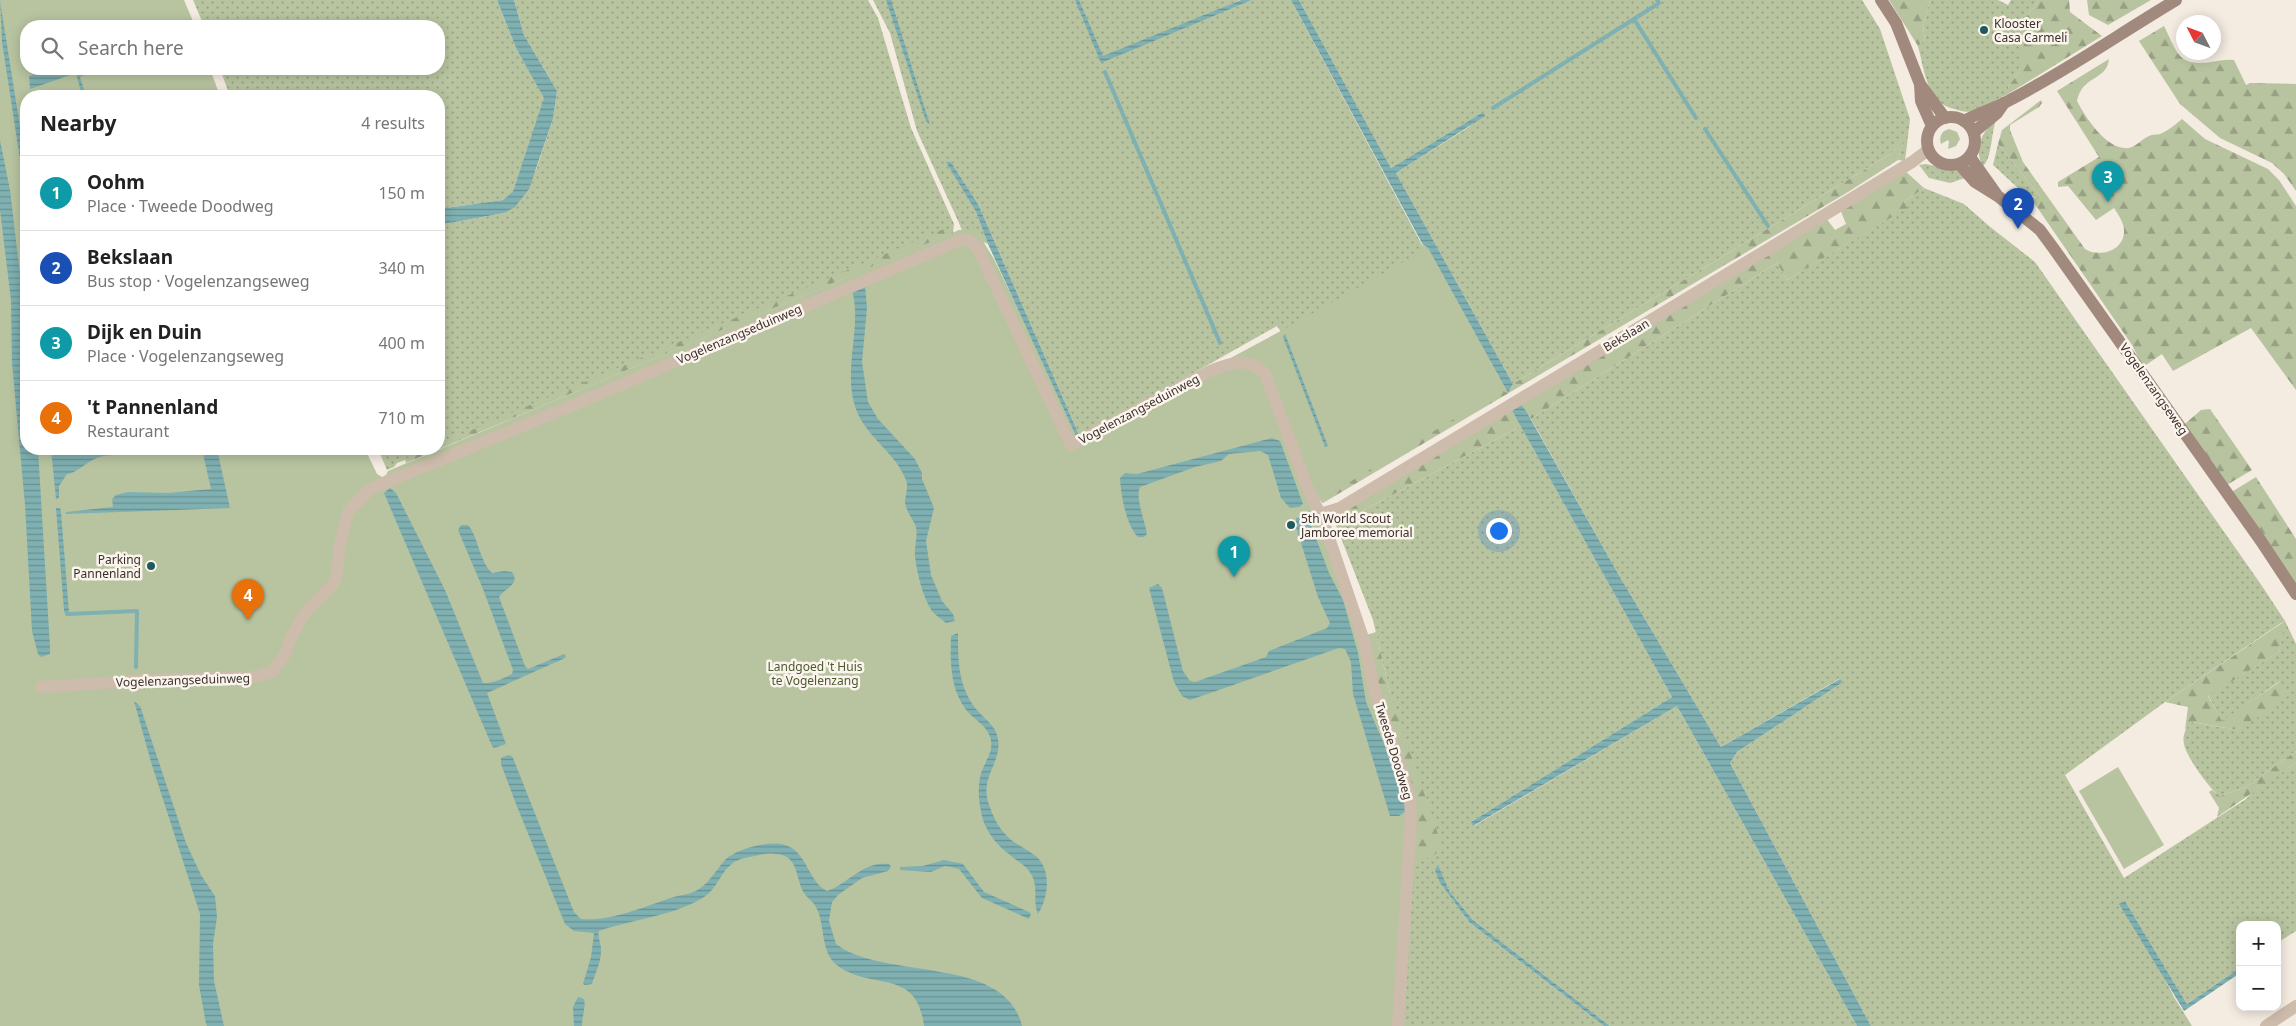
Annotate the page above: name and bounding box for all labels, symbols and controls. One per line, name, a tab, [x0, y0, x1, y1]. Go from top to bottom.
place label: Klooster Casa Carmeli	[1994, 15, 2067, 46]
north arrow	[2176, 15, 2221, 60]
search box	[20, 20, 445, 75]
marker: Klooster Casa Carmeli	[1978, 24, 1990, 36]
icon: search	[38, 34, 66, 62]
text: Search here	[78, 35, 184, 61]
text: Nearby	[40, 109, 116, 137]
text: 4 results	[361, 112, 425, 134]
pin: 3	[2092, 161, 2124, 202]
text: Oohm	[87, 169, 145, 195]
text: 1	[51, 182, 61, 204]
text: 150 m	[378, 182, 425, 204]
pin: 2	[2002, 188, 2034, 229]
text: Place · Tweede Doodweg	[87, 195, 274, 217]
text: Bekslaan	[87, 244, 173, 270]
text: 2	[51, 257, 61, 279]
text: 340 m	[378, 257, 425, 279]
text: Bus stop · Vogelenzangseweg	[87, 270, 310, 292]
street label: Vogelenzangseduinweg	[674, 300, 804, 368]
street label: Bekslaan	[1600, 315, 1652, 355]
text: Dijk en Duin	[87, 319, 202, 345]
text: 3	[51, 332, 61, 354]
text: 400 m	[378, 332, 425, 354]
street label: Vogelenzangseweg	[2116, 340, 2192, 438]
text: Place · Vogelenzangseweg	[87, 345, 284, 367]
street label: Vogelenzangseduinweg	[1076, 370, 1202, 448]
text: 't Pannenland	[87, 394, 218, 420]
text: 4	[51, 407, 61, 429]
text: 710 m	[378, 407, 425, 429]
text: Restaurant	[87, 420, 169, 442]
place label: 5th World Scout Jamboree memorial	[1300, 510, 1413, 541]
your location	[1486, 518, 1512, 544]
marker: 5th World Scout Jamboree memorial	[1285, 519, 1297, 531]
pin: 1	[1218, 536, 1250, 577]
place label: Parking Pannenland	[73, 551, 141, 582]
marker: Parking Pannenland	[145, 560, 157, 572]
pin: 4	[232, 579, 264, 620]
park label: Landgoed 't Huis te Vogelenzang	[767, 658, 863, 689]
street label: Vogelenzangseduinweg	[116, 669, 250, 691]
street label: Tweede Doodweg	[1371, 700, 1417, 802]
map controls	[2236, 921, 2281, 1011]
button: +	[2236, 921, 2281, 966]
button: −	[2236, 966, 2281, 1011]

